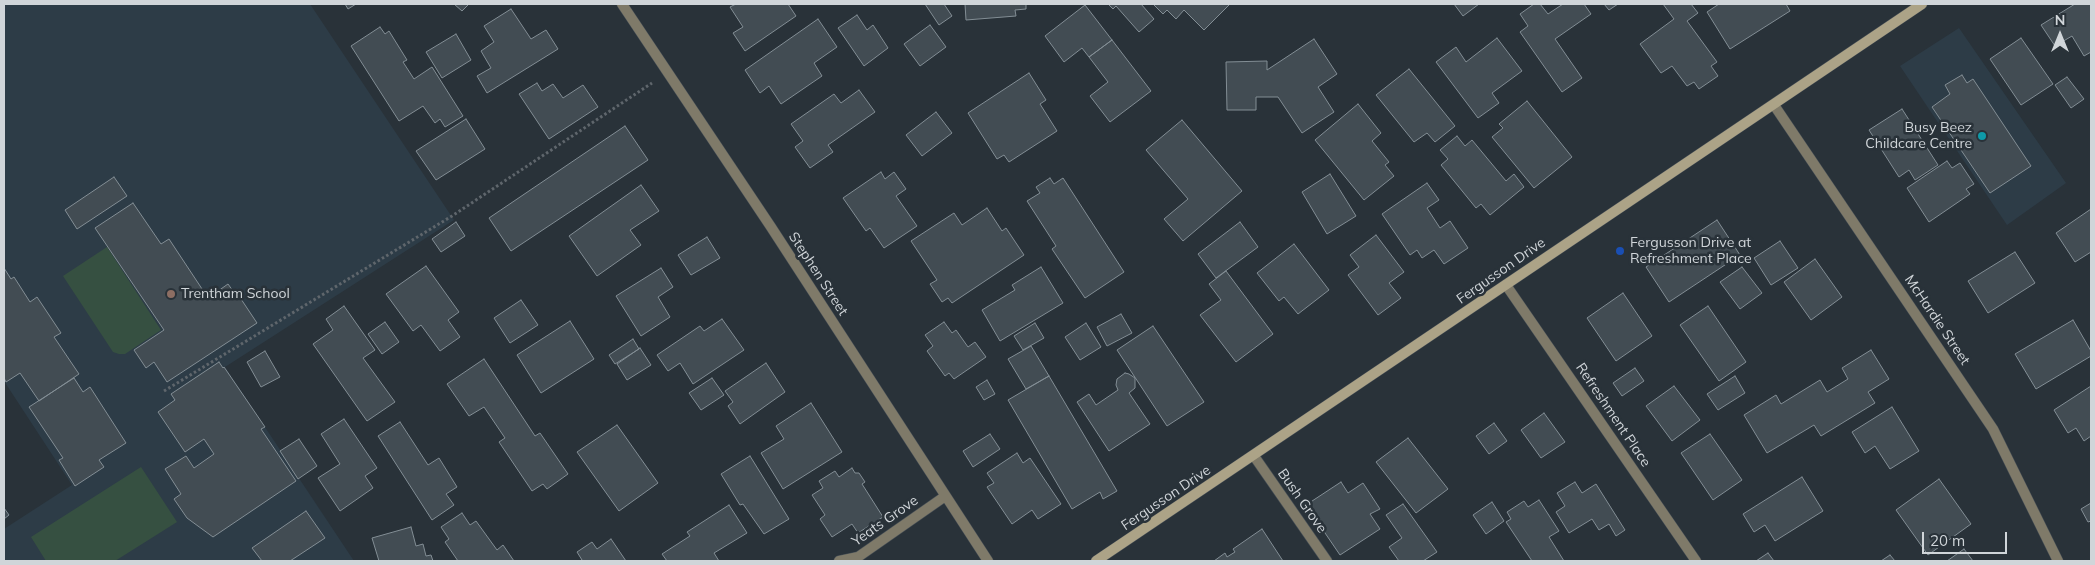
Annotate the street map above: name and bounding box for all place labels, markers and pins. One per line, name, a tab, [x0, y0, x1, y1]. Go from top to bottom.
place label: Busy Beez Childcare Centre	[1865, 120, 1972, 152]
marker: Busy Beez Childcare Centre	[1976, 130, 1988, 142]
place label: Fergusson Drive at Refreshment Place	[1630, 235, 1752, 268]
marker: Fergusson Drive at Refreshment Place	[1614, 245, 1626, 257]
place label: Trentham School	[181, 286, 290, 302]
marker: Trentham School	[165, 288, 177, 300]

